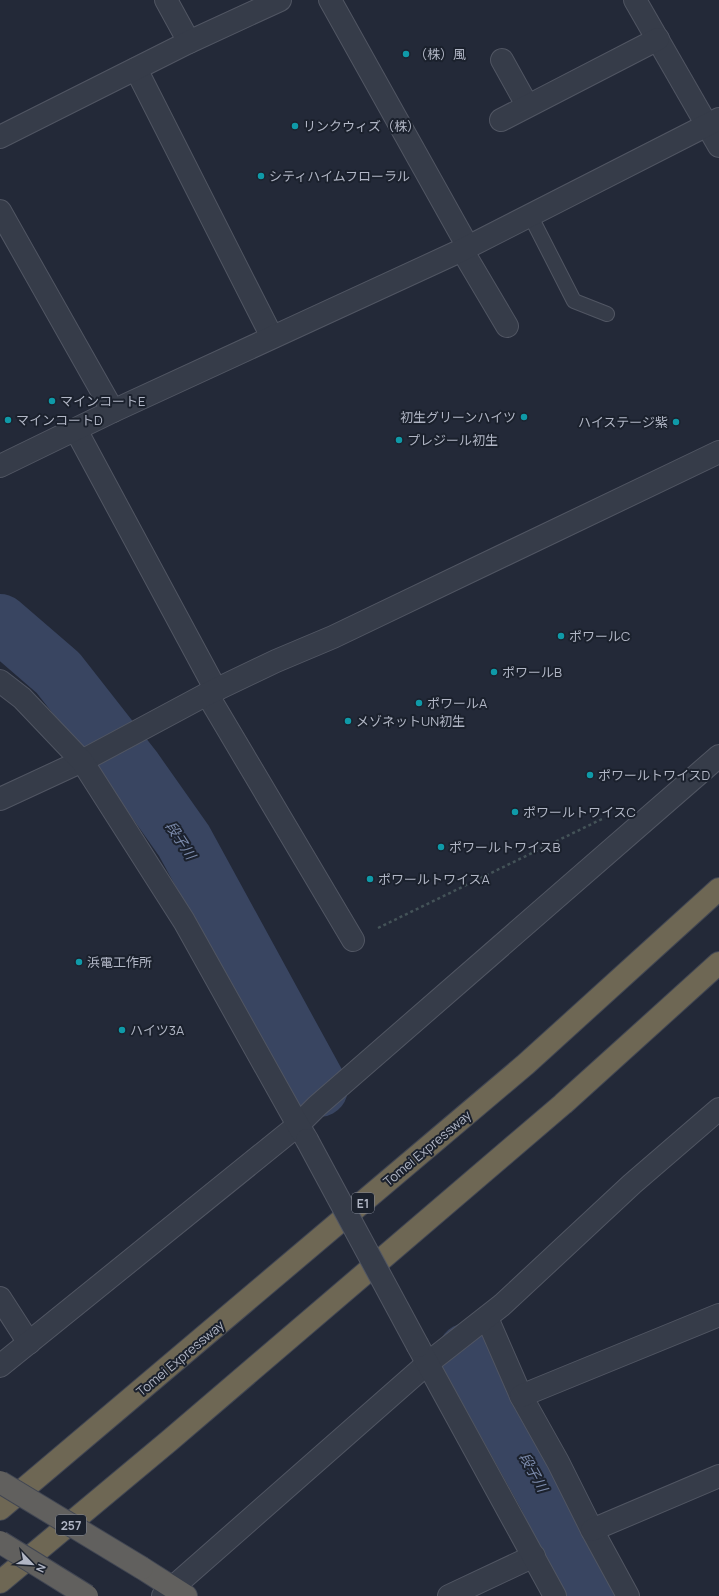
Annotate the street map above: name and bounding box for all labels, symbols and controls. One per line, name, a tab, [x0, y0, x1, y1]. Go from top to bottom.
place label: （株）風	[414, 45, 466, 63]
marker: （株）風	[401, 49, 411, 59]
place label: リンクウィズ（株）	[303, 117, 420, 135]
marker: リンクウィズ（株）	[290, 121, 300, 131]
place label: シティハイムフローラル	[269, 167, 410, 185]
marker: シティハイムフローラル	[256, 171, 266, 181]
place label: マインコートE	[60, 392, 145, 410]
marker: マインコートE	[47, 396, 57, 406]
place label: 初生グリーンハイツ	[400, 408, 516, 426]
place label: マインコートD	[16, 411, 103, 429]
marker: 初生グリーンハイツ	[519, 412, 529, 422]
place label: ハイステージ紫	[578, 413, 668, 431]
marker: マインコートD	[3, 415, 13, 425]
marker: ハイステージ紫	[671, 417, 681, 427]
place label: プレジール初生	[407, 431, 498, 449]
marker: プレジール初生	[394, 435, 404, 445]
place label: ポワールC	[569, 627, 630, 645]
marker: ポワールC	[556, 631, 566, 641]
place label: ポワールB	[502, 663, 562, 681]
marker: ポワールB	[489, 667, 499, 677]
place label: ポワールA	[427, 694, 487, 712]
marker: ポワールA	[414, 698, 424, 708]
place label: メゾネットUN初生	[356, 712, 465, 730]
marker: メゾネットUN初生	[343, 716, 353, 726]
place label: ポワールトワイスD	[598, 766, 711, 784]
marker: ポワールトワイスD	[585, 770, 595, 780]
place label: ポワールトワイスC	[523, 803, 636, 821]
marker: ポワールトワイスC	[510, 807, 520, 817]
water label: 段子川	[162, 817, 201, 864]
place label: ポワールトワイスB	[449, 838, 561, 856]
marker: ポワールトワイスB	[436, 842, 446, 852]
place label: ポワールトワイスA	[378, 870, 490, 888]
marker: ポワールトワイスA	[365, 874, 375, 884]
place label: 浜電工作所	[87, 953, 152, 971]
marker: 浜電工作所	[74, 957, 84, 967]
place label: ハイツ3A	[130, 1021, 184, 1039]
marker: ハイツ3A	[117, 1025, 127, 1035]
street label: Tomei Expressway	[379, 1106, 475, 1190]
road number: E1	[352, 1193, 374, 1213]
street label: Tomei Expressway	[132, 1316, 228, 1400]
water label: 段子川	[516, 1449, 553, 1497]
road number: 257	[56, 1515, 86, 1535]
north arrow	[12, 1544, 52, 1584]
text: N	[33, 1562, 50, 1575]

